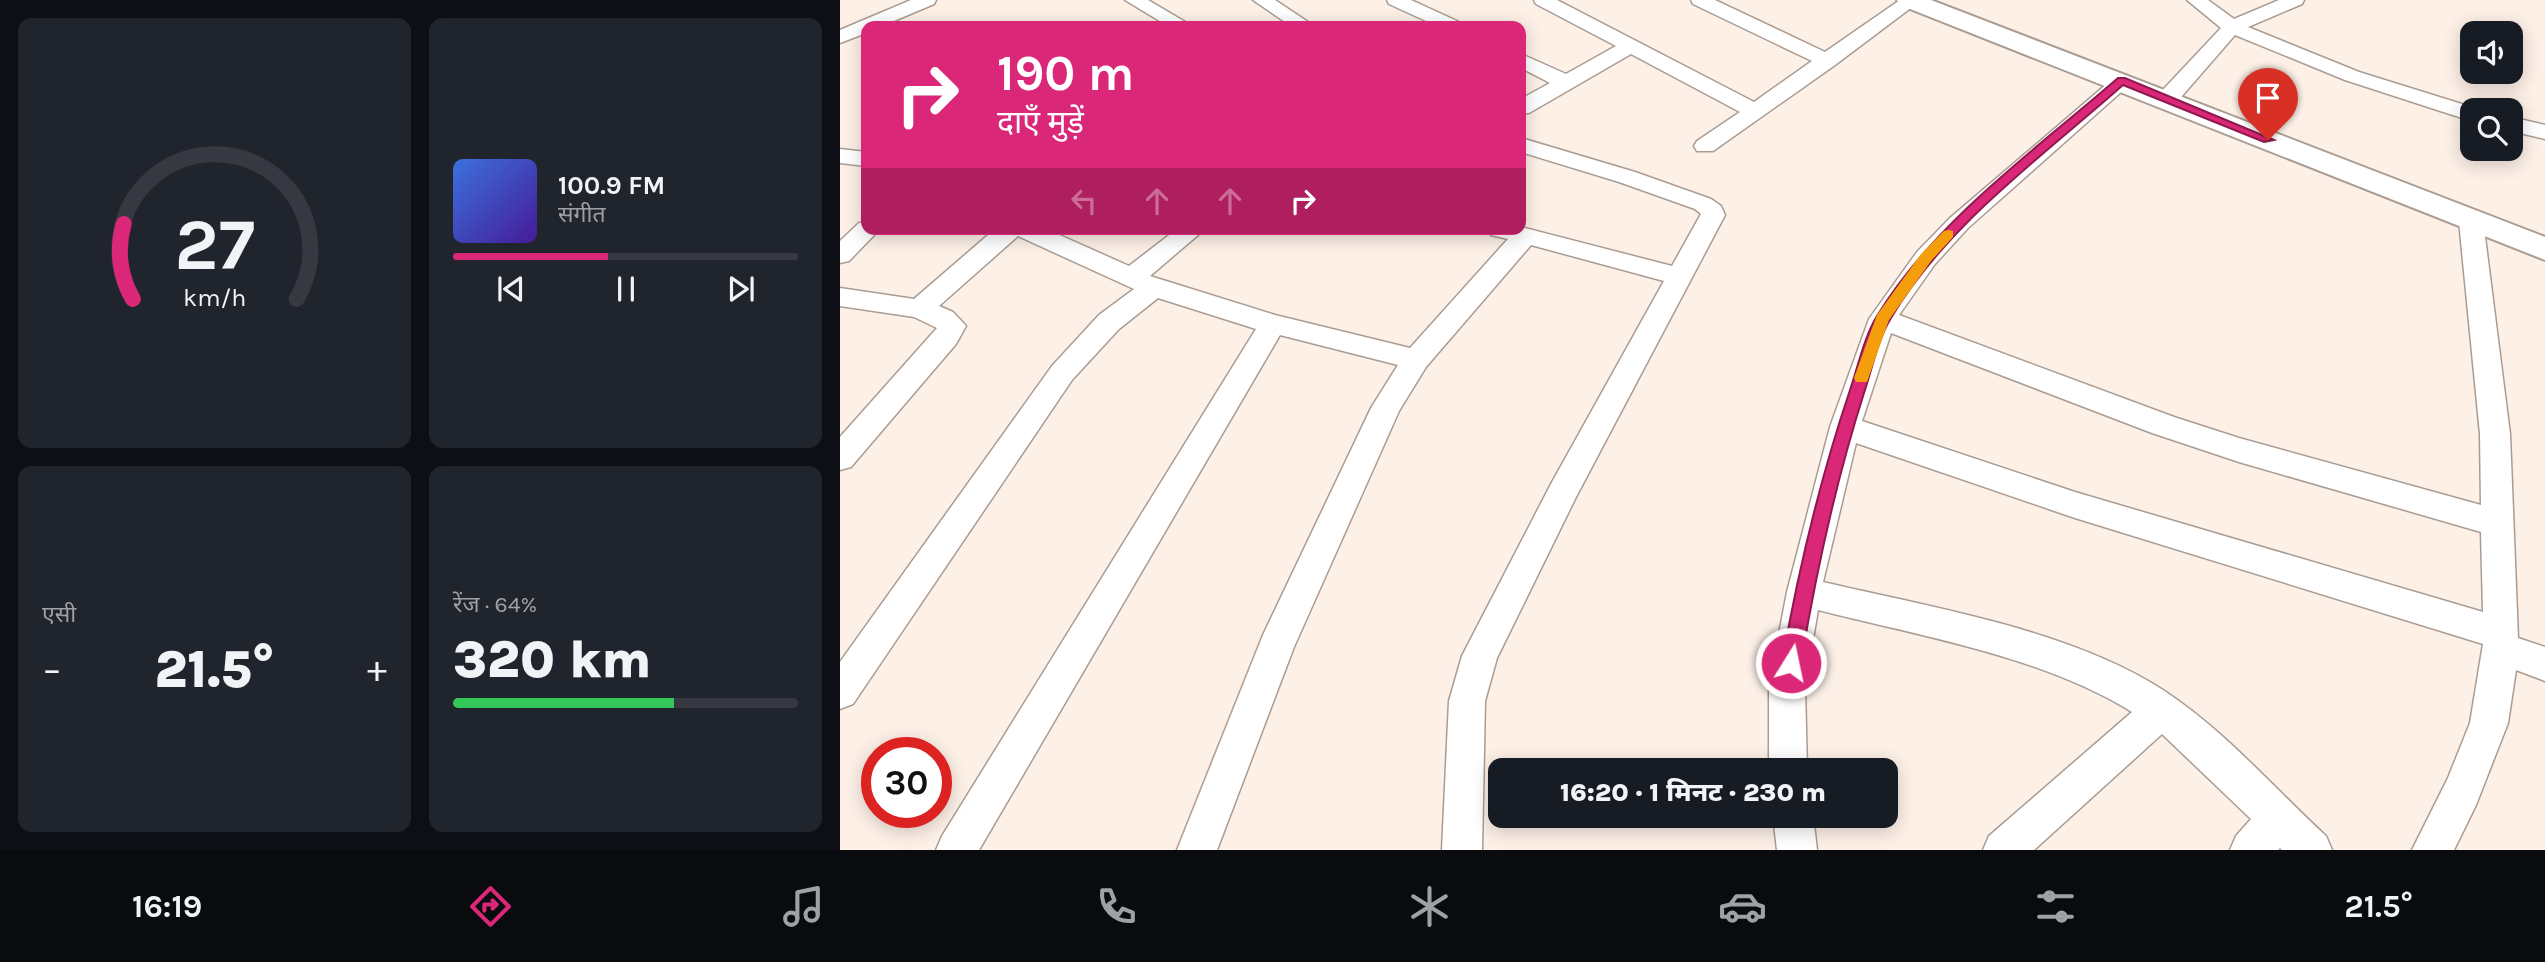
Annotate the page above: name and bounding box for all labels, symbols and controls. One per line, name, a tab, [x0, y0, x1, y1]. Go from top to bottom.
map controls	[2460, 21, 2523, 161]
button: sound	[2460, 21, 2523, 84]
text: 190 m	[997, 45, 1134, 102]
icon: right	[882, 49, 973, 140]
pin	[2238, 68, 2298, 140]
icon: arrive	[2249, 79, 2287, 117]
button: search	[2460, 98, 2523, 161]
text: दाएँ मुड़ें	[997, 104, 1084, 141]
text: 100.9 FM	[558, 170, 665, 201]
icon: left	[1065, 182, 1103, 220]
icon: ahead	[1138, 182, 1176, 220]
icon: ahead	[1211, 182, 1249, 220]
icon: right	[1284, 182, 1322, 220]
text: संगीत	[558, 201, 606, 228]
text: 27	[174, 203, 255, 288]
icon: previous	[492, 270, 530, 308]
icon: pause	[607, 270, 645, 308]
icon: next	[722, 270, 760, 308]
text: km/h	[183, 283, 246, 312]
text: रेंज · 64%	[453, 591, 537, 618]
text: एसी	[42, 601, 76, 628]
position arrow	[1754, 626, 1828, 700]
text: 320 km	[453, 629, 651, 690]
text: 21.5°	[154, 639, 275, 700]
text: −	[42, 647, 62, 692]
text: +	[367, 647, 387, 692]
speed limit sign: 30	[861, 737, 952, 828]
text: 16:20 · 1 मिनट · 230 m	[1560, 777, 1826, 808]
icon: directions	[466, 882, 515, 931]
icon: music	[779, 882, 828, 931]
icon: phone	[1092, 882, 1141, 931]
icon: climate	[1405, 882, 1454, 931]
icon: car	[1718, 882, 1767, 931]
icon: filters	[2031, 882, 2080, 931]
text: 16:19	[132, 888, 202, 925]
text: 21.5°	[2344, 888, 2413, 925]

